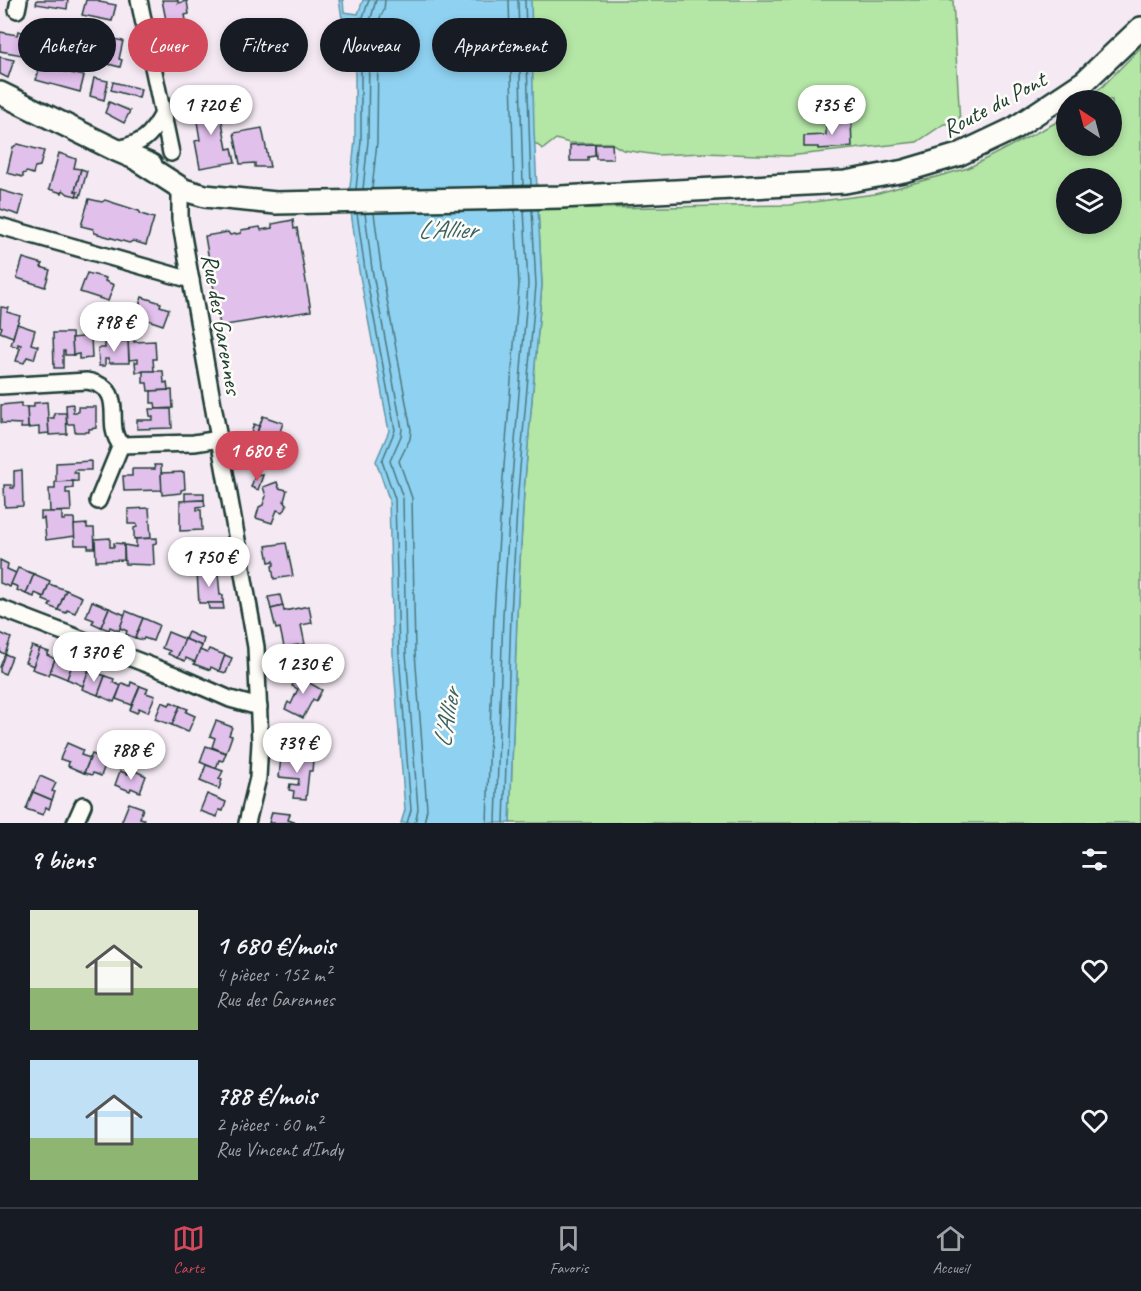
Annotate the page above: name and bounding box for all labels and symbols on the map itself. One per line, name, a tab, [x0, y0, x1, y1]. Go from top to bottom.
street label: Route du Pont	[937, 63, 1053, 144]
pin: 1 720 €	[156, 85, 266, 136]
pin: 735 €	[790, 85, 874, 136]
north arrow	[1056, 90, 1122, 156]
water label: L'Allier	[418, 213, 481, 246]
street label: Rue des Garennes	[195, 251, 249, 398]
pin: 798 €	[72, 302, 156, 353]
pin: 1 680 €	[202, 431, 312, 482]
pin: 1 750 €	[154, 537, 264, 588]
pin: 1 370 €	[39, 632, 149, 683]
pin: 1 230 €	[248, 644, 358, 695]
water label: L'Allier	[425, 682, 469, 750]
pin: 739 €	[255, 723, 339, 774]
pin: 788 €	[89, 730, 173, 781]

